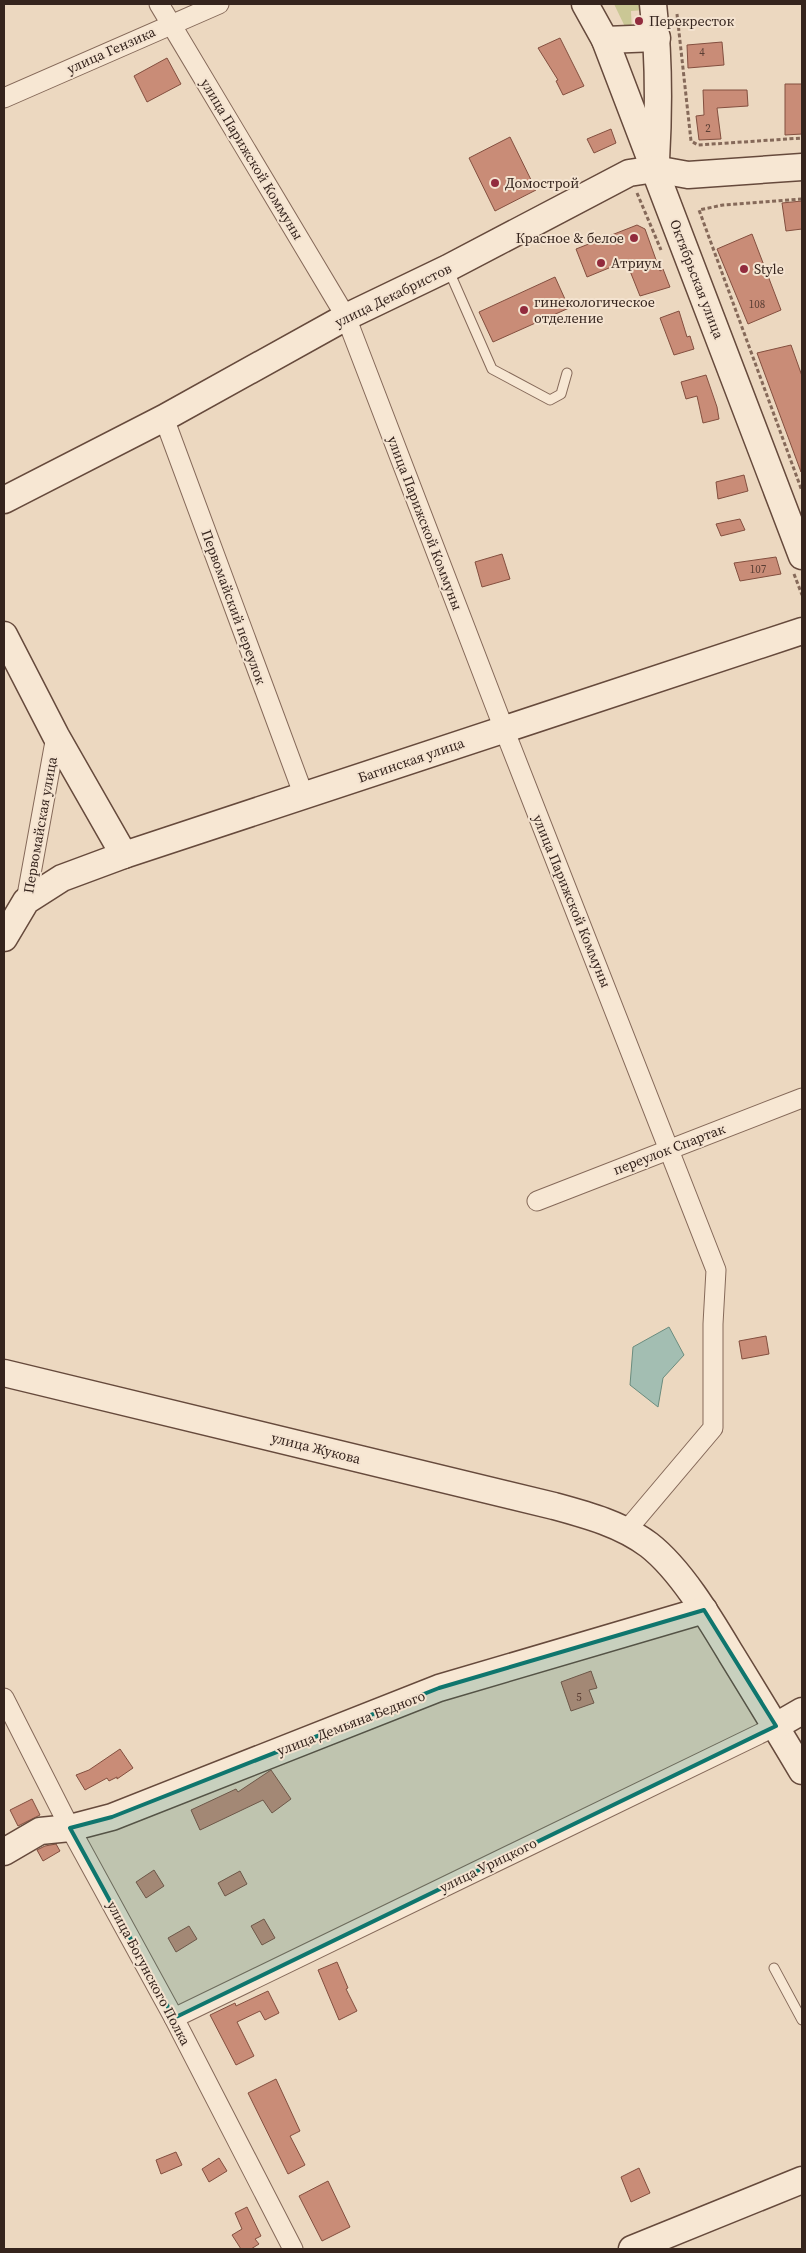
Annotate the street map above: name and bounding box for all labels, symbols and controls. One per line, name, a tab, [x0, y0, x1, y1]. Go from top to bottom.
place label: Перекресток	[649, 11, 735, 31]
marker: Перекресток	[633, 15, 645, 27]
street label: улица Гензика	[63, 21, 159, 79]
house number: 4	[699, 45, 705, 60]
street label: улица Парижской Коммуны	[196, 74, 308, 244]
house number: 2	[705, 121, 711, 136]
place label: Домострой	[505, 173, 579, 193]
marker: Домострой	[489, 177, 501, 189]
street label: Октябрьская улица	[665, 216, 729, 342]
place label: Красное & белое	[516, 228, 624, 248]
marker: Красное & белое	[628, 232, 640, 244]
place label: Атриум	[611, 253, 662, 273]
marker: Атриум	[595, 257, 607, 269]
street label: улица Декабристов	[331, 258, 455, 332]
place label: Style	[754, 259, 784, 279]
marker: Style	[738, 263, 750, 275]
place label: гинекологическое отделение	[534, 292, 655, 328]
house number: 108	[749, 297, 765, 312]
marker: гинекологическое отделение	[518, 304, 530, 316]
street label: улица Парижской Коммуны	[382, 433, 468, 613]
street label: Первомайский переулок	[197, 527, 271, 687]
house number: 107	[750, 562, 767, 577]
street label: Багинская улица	[355, 732, 468, 788]
street label: Первомайская улица	[18, 754, 62, 895]
street label: улица Парижской Коммуны	[528, 811, 616, 991]
street label: переулок Спартак	[610, 1118, 728, 1180]
street label: улица Жукова	[269, 1427, 364, 1469]
street label: улица Демьяна Бедного	[274, 1685, 428, 1761]
house number: 5	[576, 1690, 582, 1705]
street label: улица Урицкого	[436, 1833, 540, 1897]
street label: улица Богунского Полка	[102, 1897, 196, 2050]

